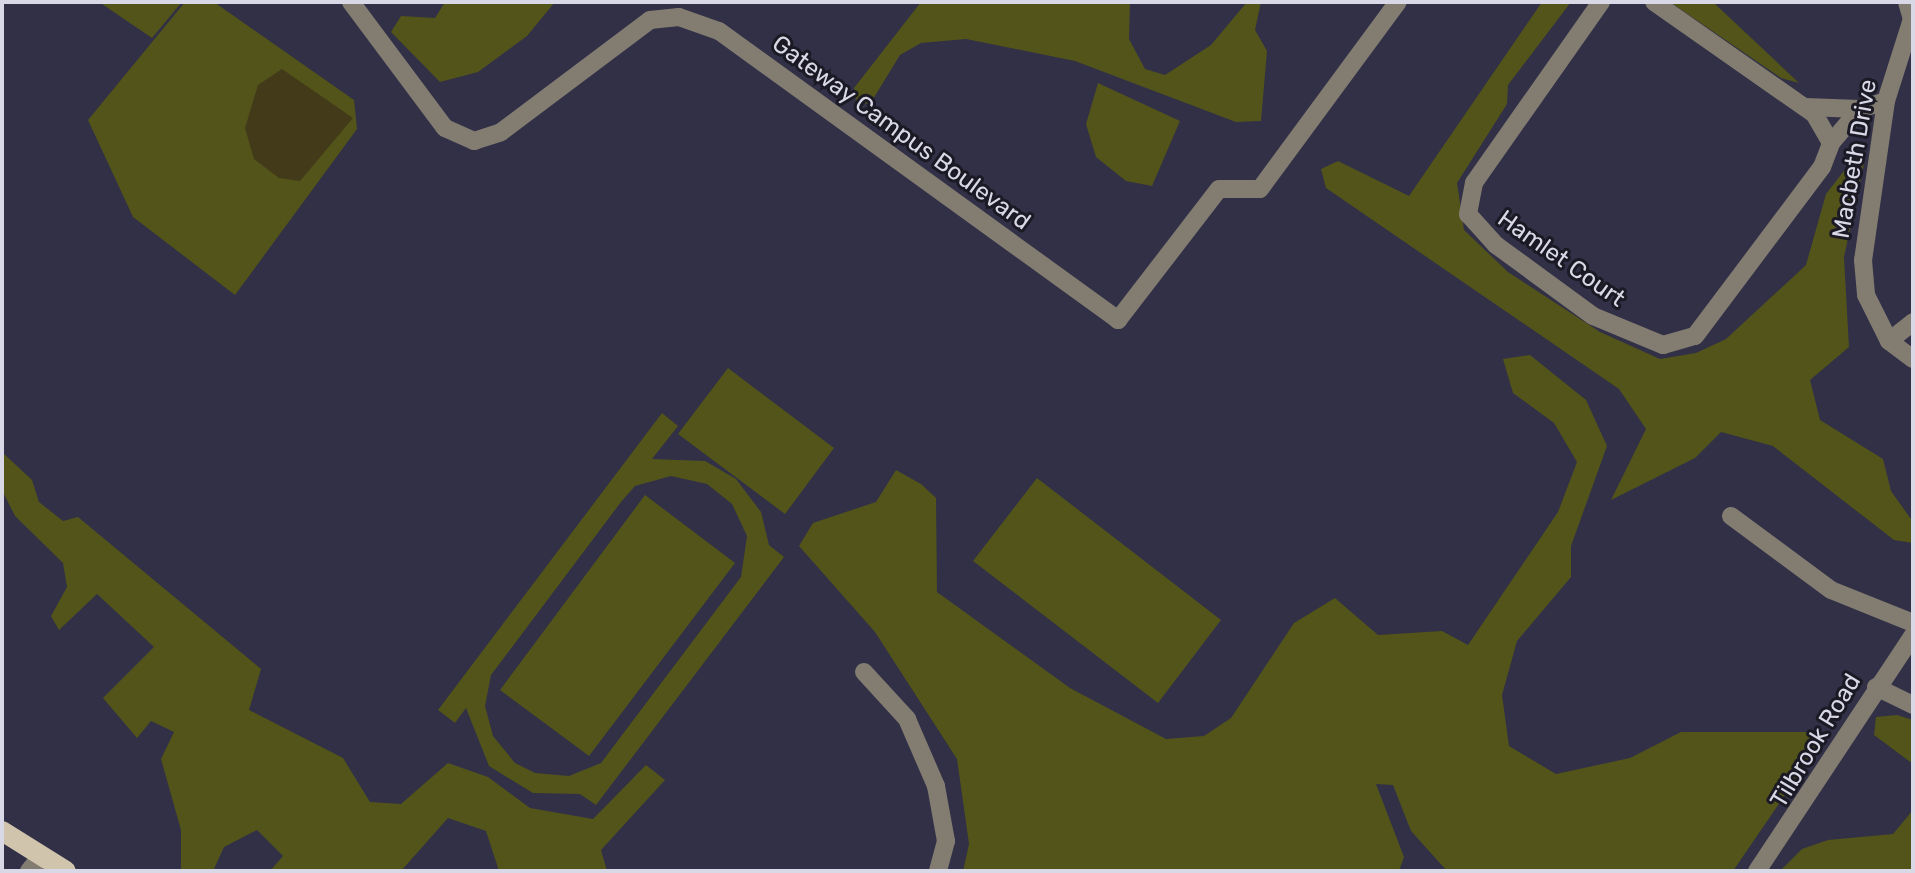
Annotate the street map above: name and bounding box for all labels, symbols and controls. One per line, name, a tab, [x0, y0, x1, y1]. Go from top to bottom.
street label: Gateway Campus Boulevard	[766, 29, 1036, 237]
street label: Macbeth Drive	[1827, 77, 1883, 241]
street label: Hamlet Court	[1492, 205, 1630, 313]
street label: Tilbrook Road	[1765, 669, 1867, 813]

